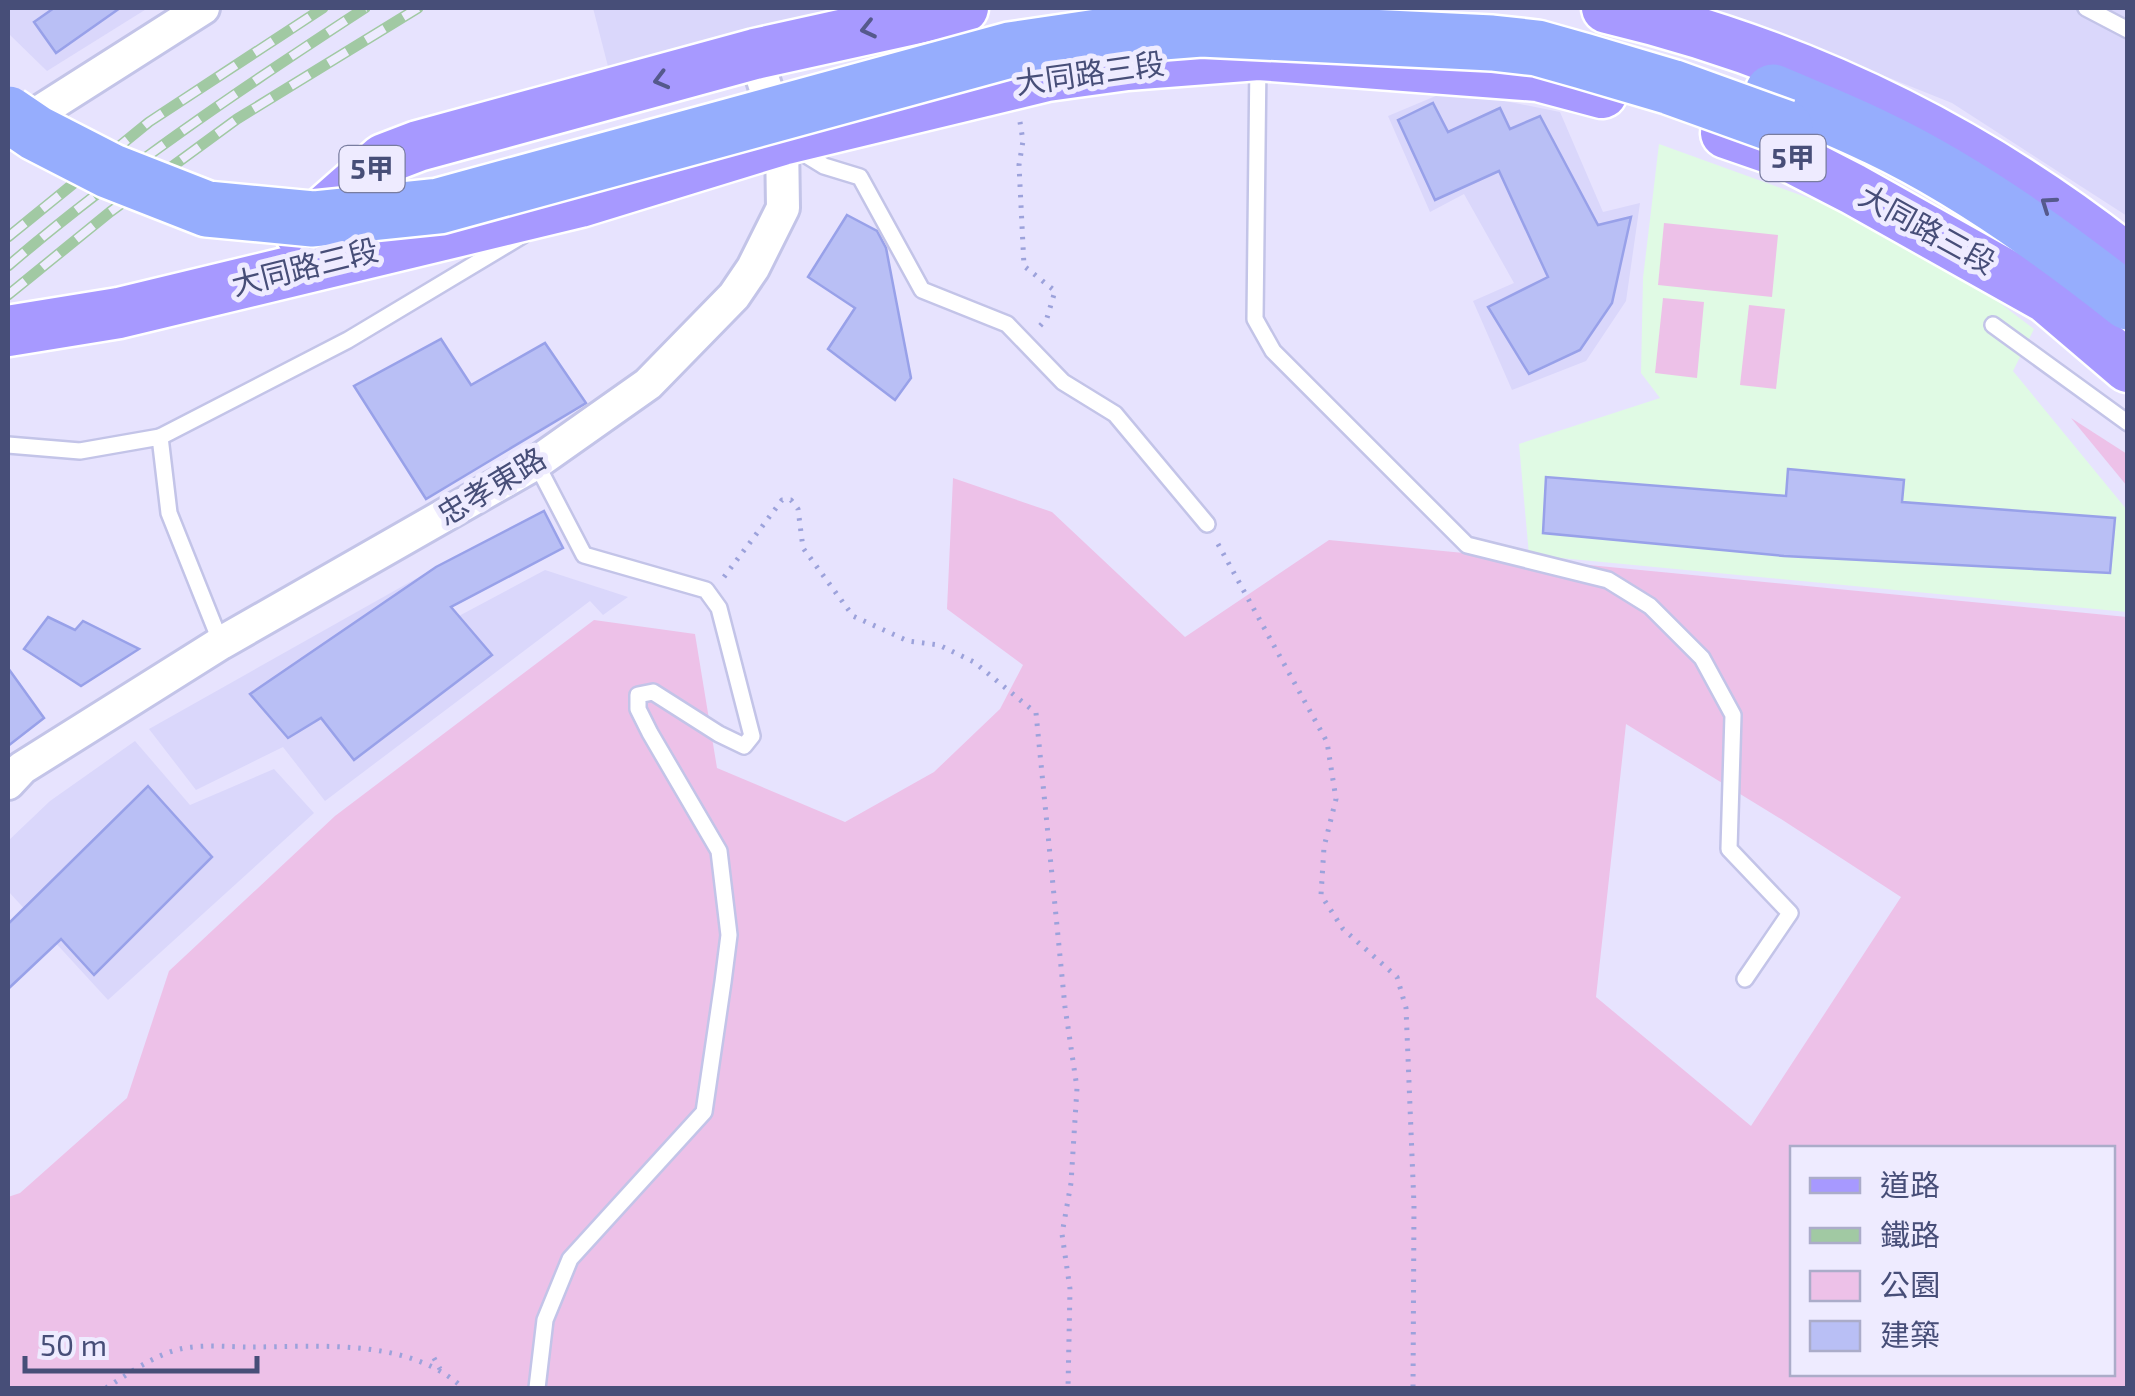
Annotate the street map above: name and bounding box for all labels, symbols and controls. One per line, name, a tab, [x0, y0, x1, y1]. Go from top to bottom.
one-way arrow	[859, 17, 876, 38]
street label: 大同路三段	[1013, 44, 1166, 100]
one-way arrow	[653, 68, 670, 89]
road number: 5甲	[1760, 135, 1826, 181]
road number: 5甲	[340, 146, 404, 192]
street label: 大同路三段	[1854, 176, 2002, 280]
one-way arrow	[2041, 198, 2059, 216]
street label: 大同路三段	[227, 230, 382, 302]
street label: 忠孝東路	[430, 439, 552, 532]
legend	[1790, 1146, 2115, 1376]
text: 道路	[1880, 1166, 1940, 1202]
text: 鐵路	[1880, 1216, 1940, 1252]
text: 公園	[1880, 1266, 1940, 1302]
scale bar	[25, 1311, 258, 1373]
text: 建築	[1880, 1316, 1940, 1352]
text: 50 m	[40, 1326, 107, 1362]

